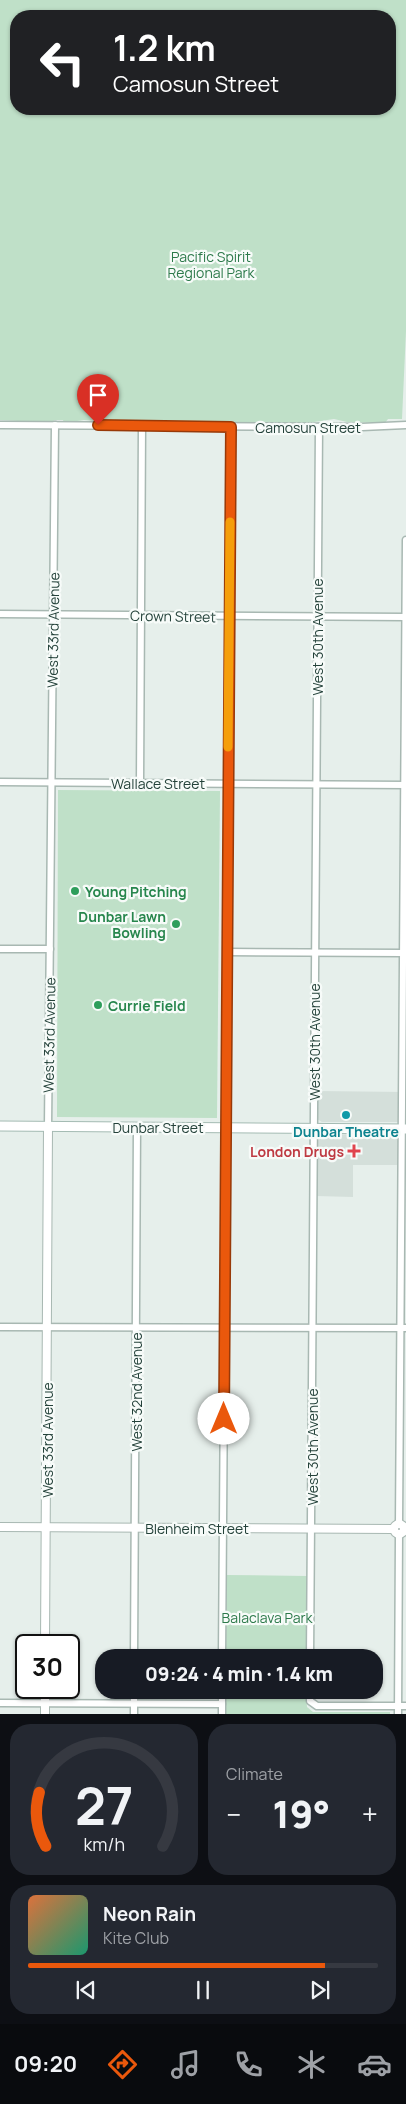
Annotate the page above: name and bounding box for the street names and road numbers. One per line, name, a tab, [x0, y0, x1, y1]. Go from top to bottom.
street label: Camosun Street	[255, 418, 361, 437]
street label: West 33rd Avenue	[42, 572, 64, 688]
street label: West 30th Avenue	[308, 578, 327, 696]
street label: Crown Street	[130, 606, 217, 626]
street label: Wallace Street	[111, 774, 205, 793]
street label: West 33rd Avenue	[38, 977, 60, 1093]
street label: West 30th Avenue	[305, 983, 324, 1101]
street label: Dunbar Street	[112, 1118, 204, 1137]
street label: West 32nd Avenue	[127, 1332, 146, 1452]
street label: West 33rd Avenue	[38, 1382, 57, 1498]
street label: West 30th Avenue	[303, 1388, 322, 1506]
street label: Blenheim Street	[145, 1519, 249, 1538]

